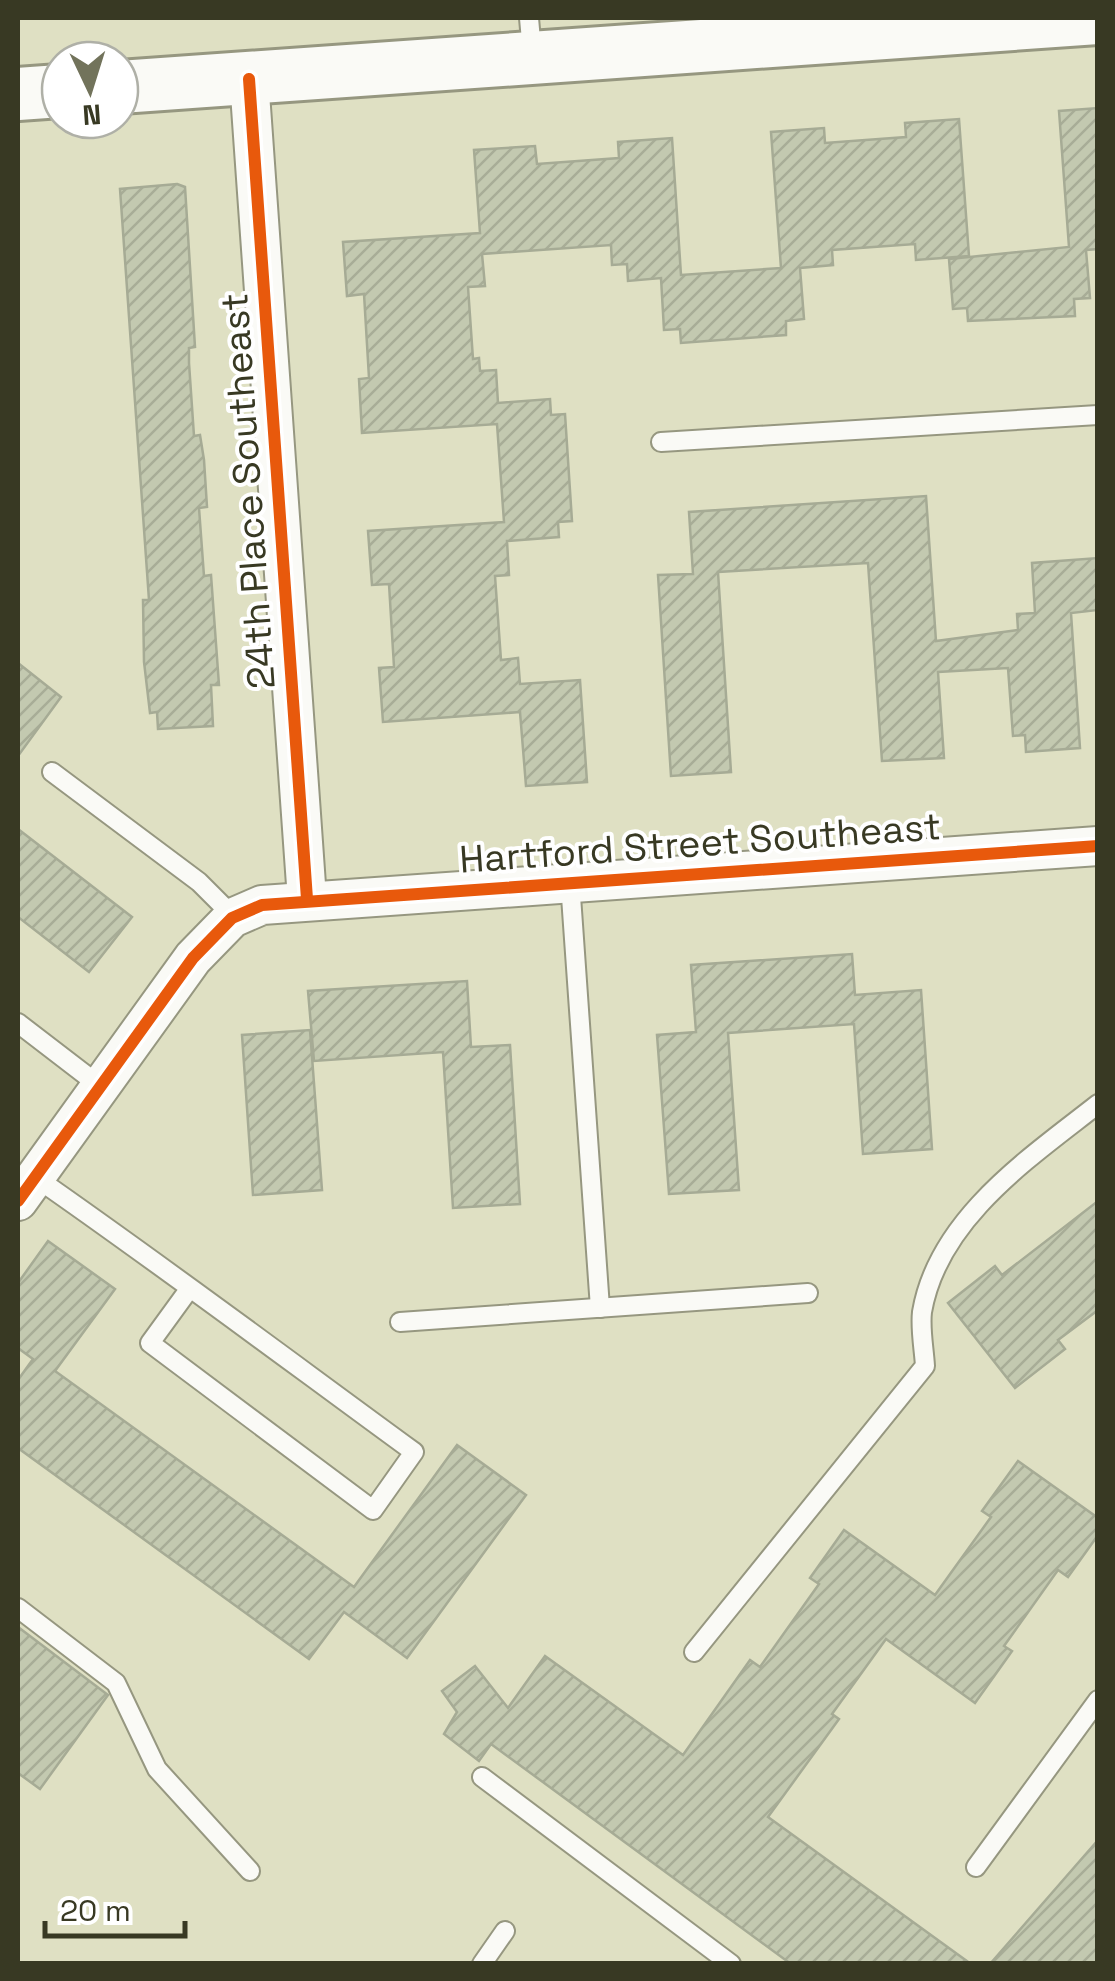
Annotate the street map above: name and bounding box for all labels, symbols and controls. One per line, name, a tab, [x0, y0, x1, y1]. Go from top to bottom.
north arrow	[40, 40, 140, 140]
text: N	[81, 96, 102, 134]
street label: 24th Place Southeast	[210, 292, 286, 690]
street label: Hartford Street Southeast	[458, 802, 942, 884]
scale bar	[45, 1876, 185, 1938]
text: 20 m	[60, 1891, 131, 1930]

